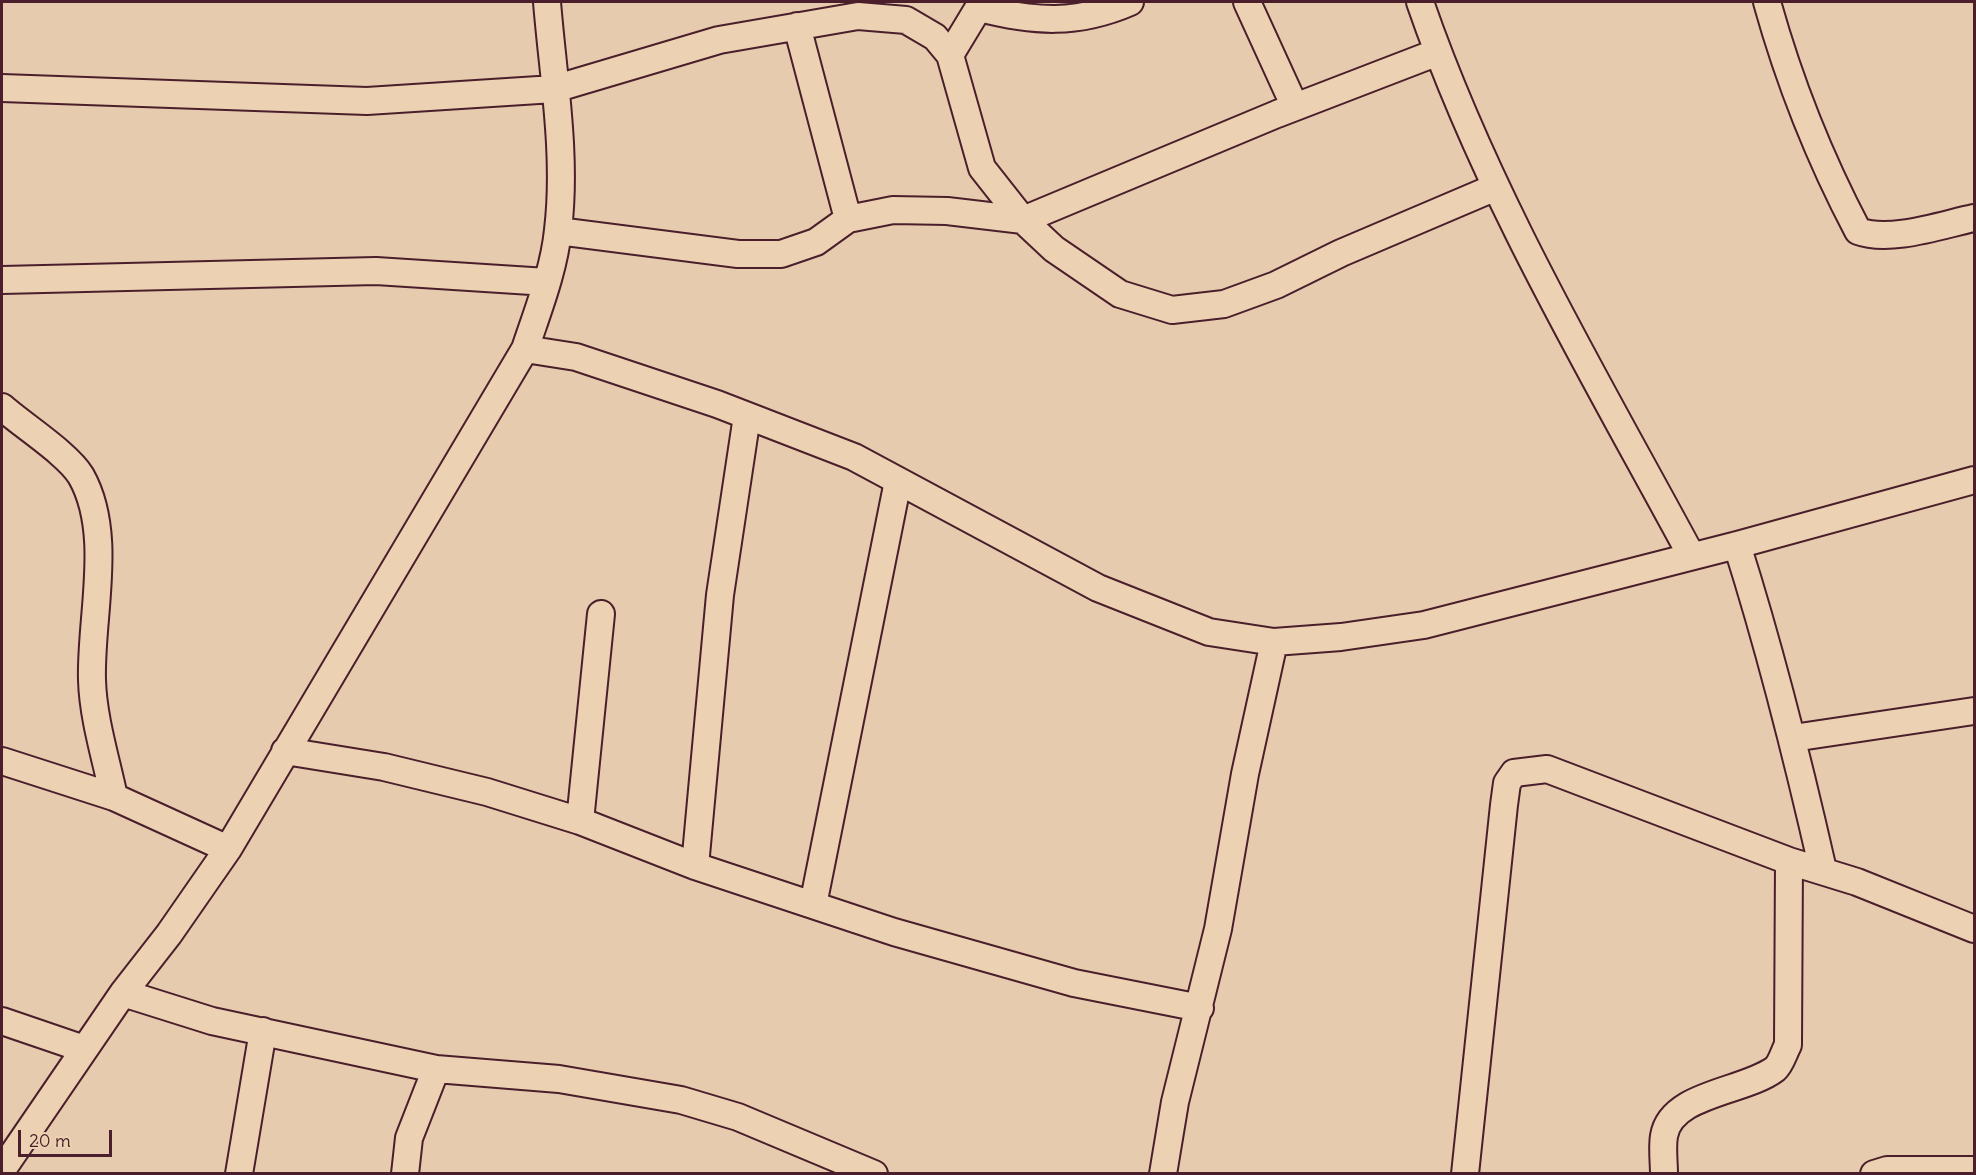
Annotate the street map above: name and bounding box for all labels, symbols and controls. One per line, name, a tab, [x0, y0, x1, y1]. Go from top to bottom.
scale bar	[21, 1118, 116, 1156]
text: 20 m	[29, 1129, 71, 1152]

